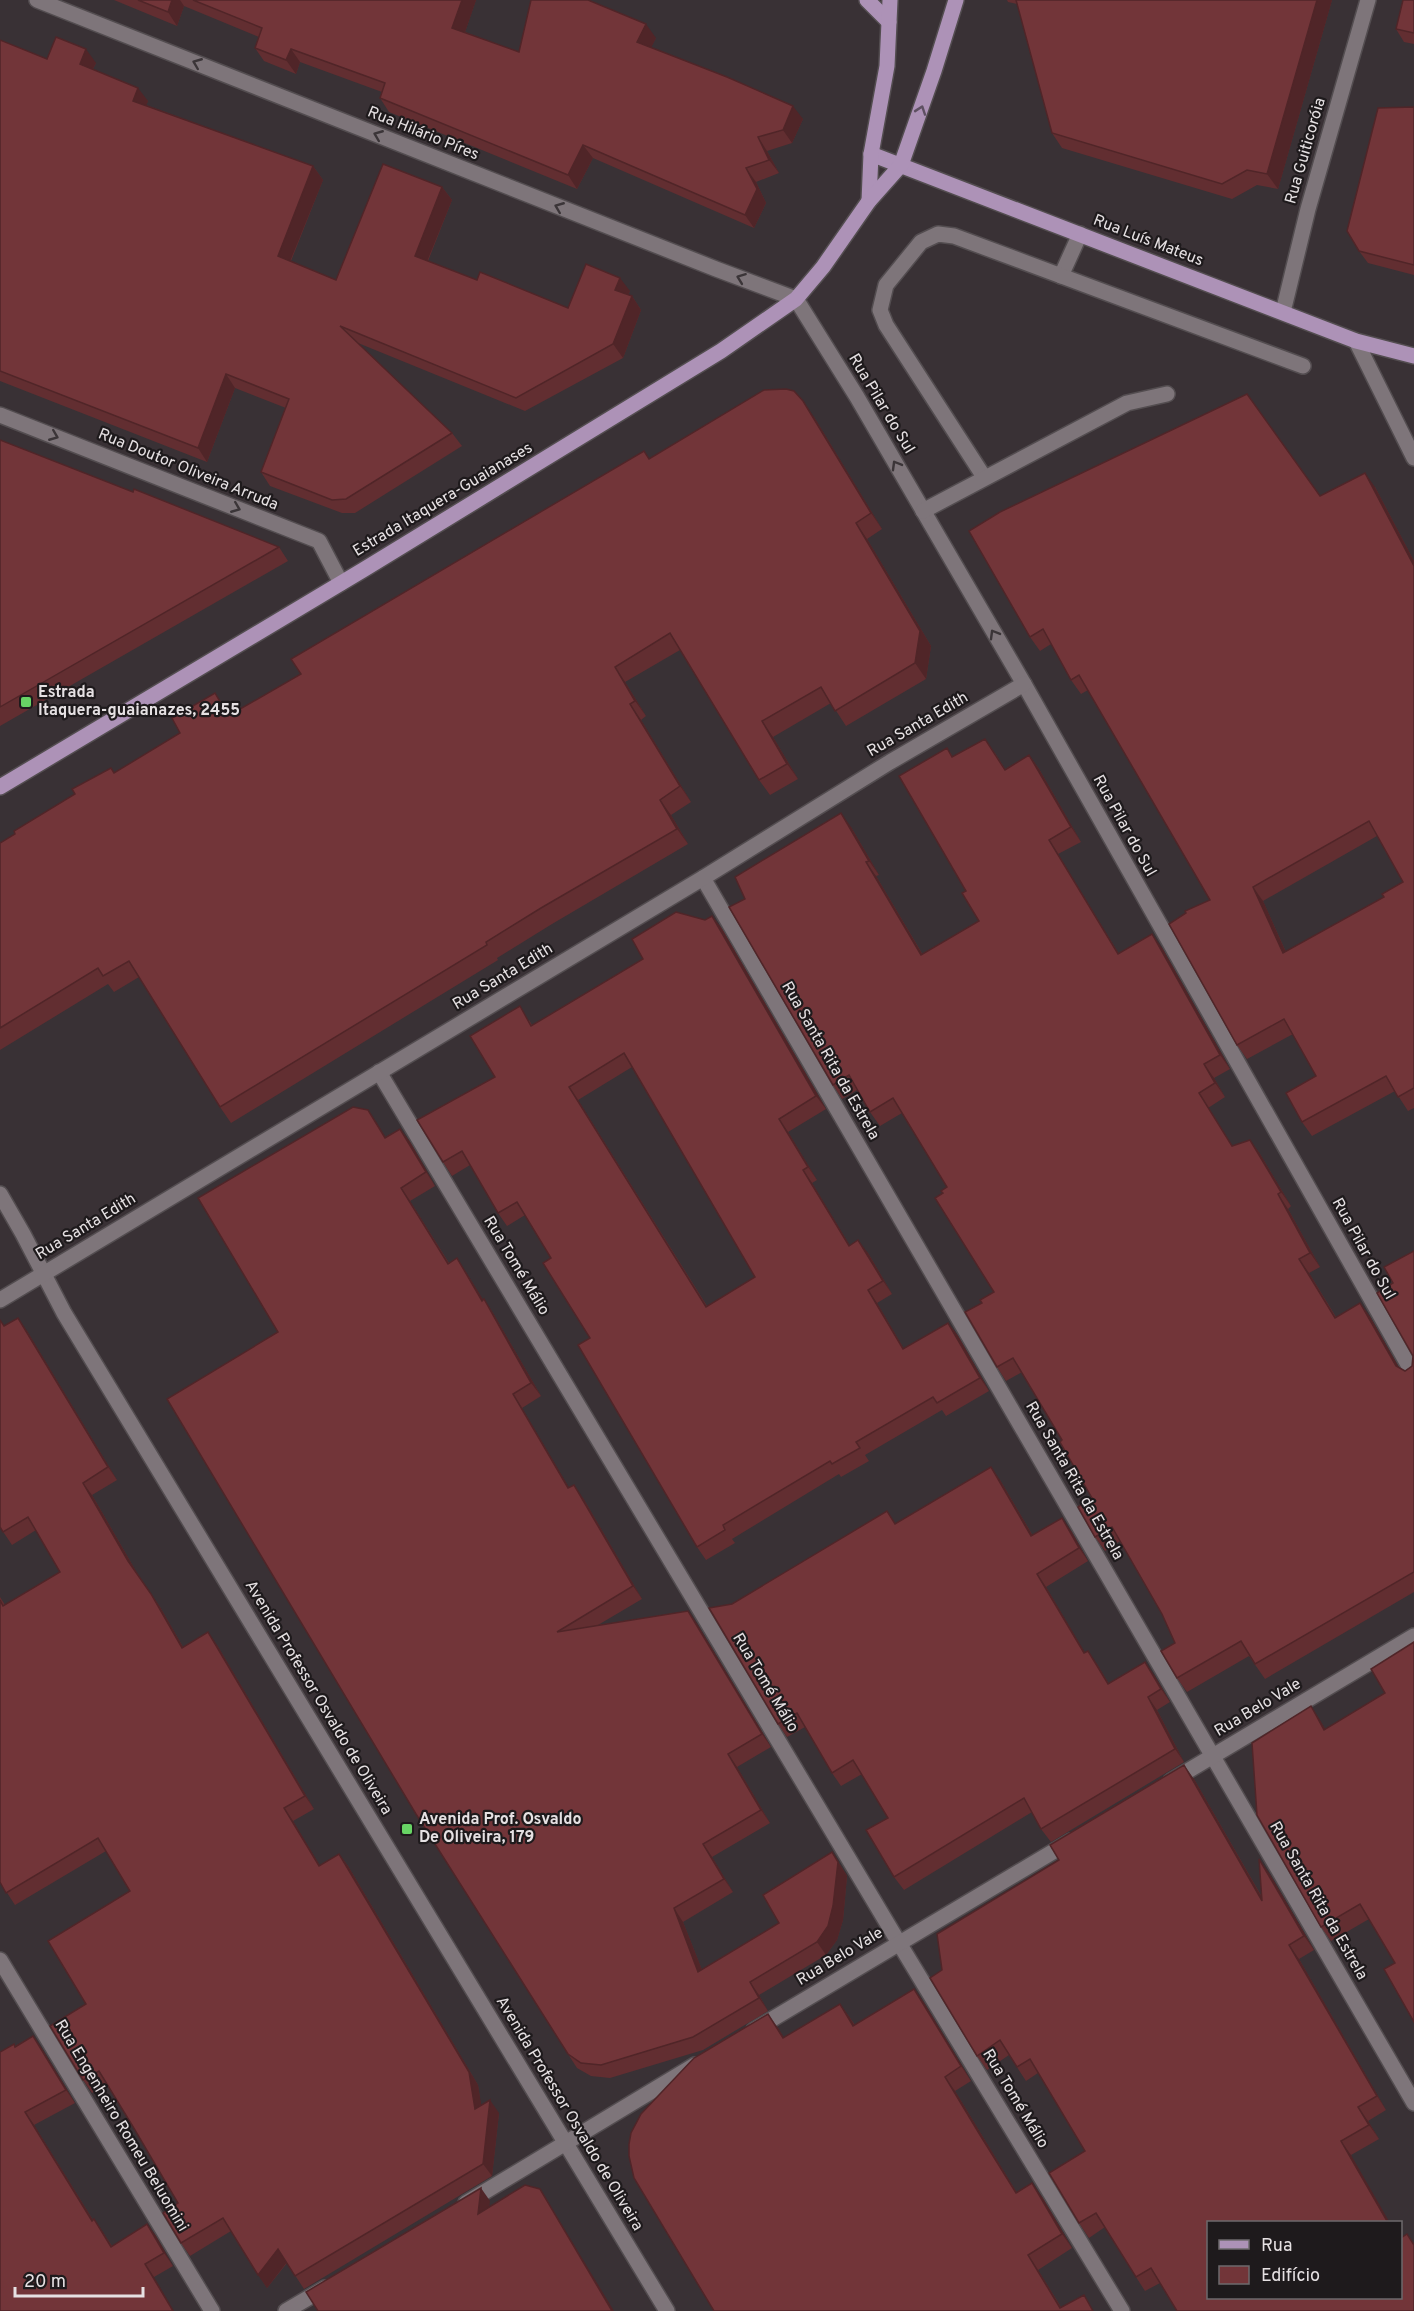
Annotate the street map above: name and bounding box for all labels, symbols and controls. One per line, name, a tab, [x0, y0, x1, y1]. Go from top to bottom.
one-way arrow	[192, 58, 203, 70]
street label: Rua Guiticoróia	[1281, 95, 1331, 207]
street label: Rua Hilário Píres	[364, 103, 482, 165]
one-way arrow	[913, 105, 926, 116]
one-way arrow	[373, 130, 384, 142]
one-way arrow	[555, 202, 566, 214]
street label: Rua Luís Mateus	[1090, 211, 1206, 271]
one-way arrow	[736, 273, 747, 285]
street label: Rua Pilar do Sul	[843, 350, 919, 458]
street label: Rua Doutor Oliveira Arruda	[95, 425, 281, 515]
one-way arrow	[48, 429, 59, 441]
street label: Estrada Itaquera-Guaianases	[349, 438, 537, 562]
one-way arrow	[892, 461, 903, 471]
one-way arrow	[229, 501, 240, 513]
one-way arrow	[990, 630, 1001, 640]
place label: Estrada Itaquera-guaianazes, 2455	[38, 683, 240, 721]
street label: Rua Santa Edith	[864, 688, 972, 762]
marker: Estrada Itaquera-guaianazes, 2455	[19, 695, 33, 709]
street label: Rua Pilar do Sul	[1088, 772, 1160, 880]
street label: Rua Santa Edith	[449, 939, 557, 1015]
street label: Rua Santa Rita da Estrela	[776, 978, 884, 1144]
street label: Rua Santa Edith	[32, 1189, 140, 1265]
street label: Rua Pilar do Sul	[1327, 1195, 1399, 1303]
street label: Rua Tomé Málio	[478, 1213, 554, 1319]
street label: Rua Santa Rita da Estrela	[1020, 1398, 1128, 1564]
street label: Avenida Professor Osvaldo de Oliveira	[240, 1577, 396, 1819]
street label: Rua Tomé Málio	[727, 1630, 803, 1736]
street label: Rua Belo Vale	[1211, 1674, 1305, 1742]
place label: Avenida Prof. Osvaldo De Oliveira, 179	[419, 1810, 582, 1848]
street label: Rua Santa Rita da Estrela	[1264, 1818, 1372, 1984]
marker: Avenida Prof. Osvaldo De Oliveira, 179	[400, 1822, 414, 1836]
street label: Rua Belo Vale	[793, 1923, 887, 1991]
street label: Avenida Professor Osvaldo de Oliveira	[491, 1993, 647, 2235]
street label: Rua Engenheiro Romeu Beluomini	[50, 2016, 192, 2236]
street label: Rua Tomé Málio	[977, 2046, 1053, 2152]
legend	[1207, 2221, 1402, 2299]
text: Rua	[1261, 2235, 1292, 2258]
scale bar	[15, 2260, 142, 2298]
text: Edifício	[1261, 2265, 1320, 2288]
text: 20 m	[24, 2271, 66, 2294]

